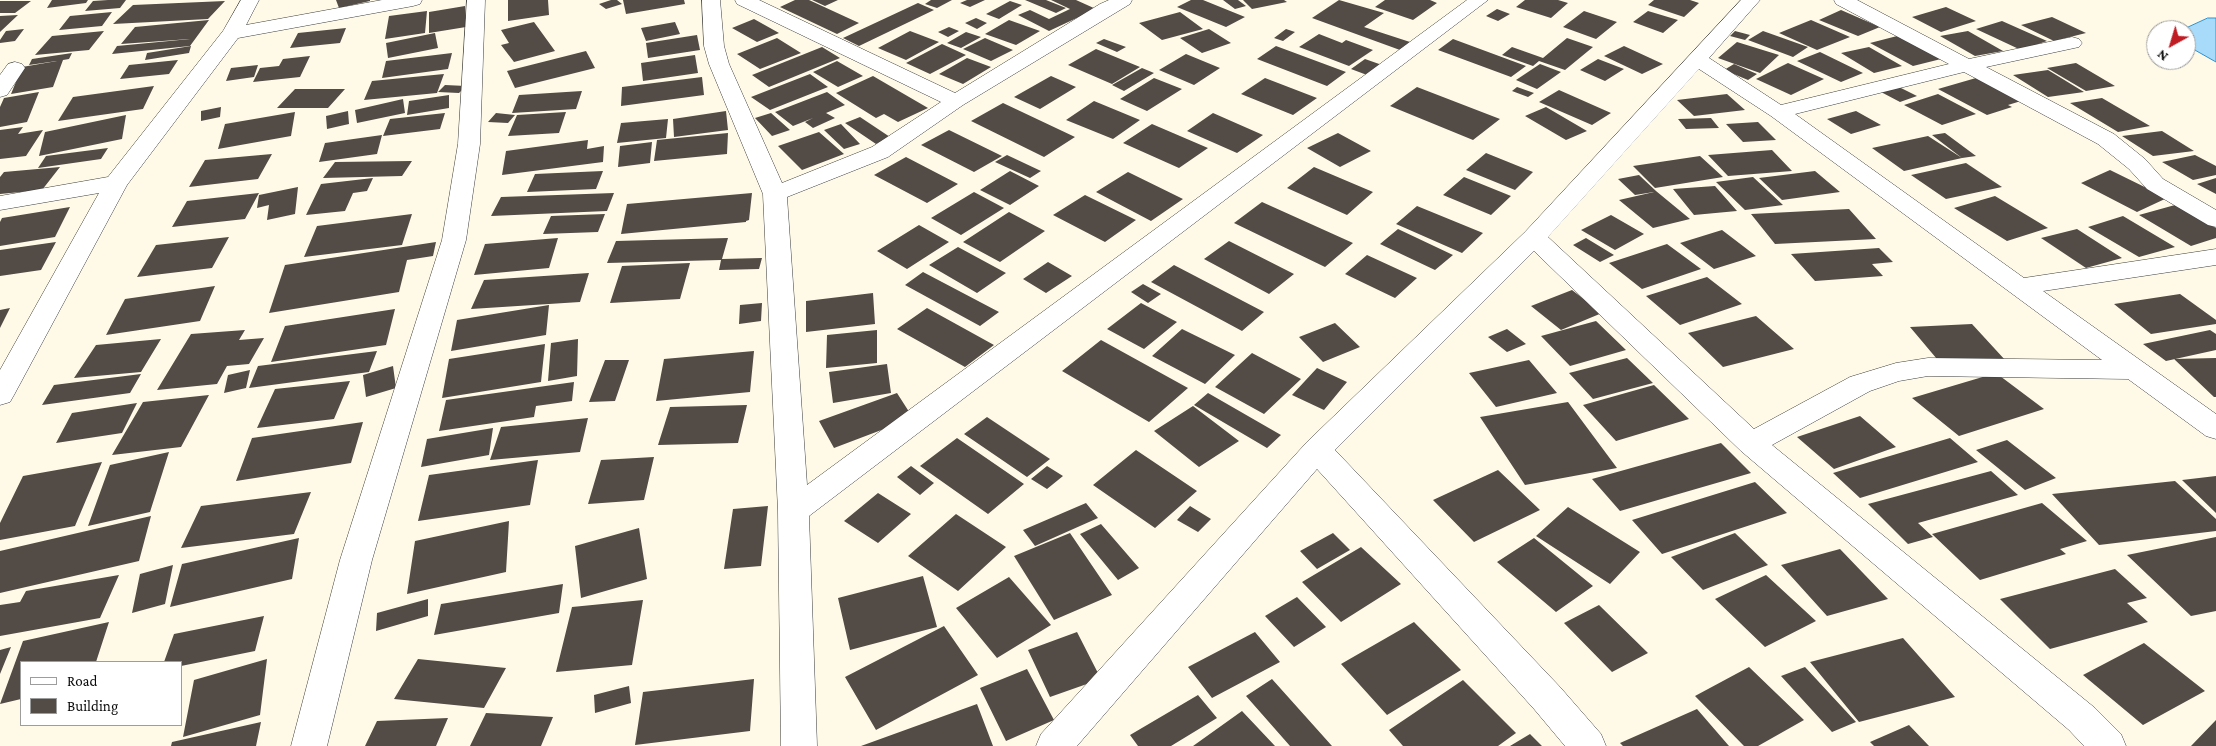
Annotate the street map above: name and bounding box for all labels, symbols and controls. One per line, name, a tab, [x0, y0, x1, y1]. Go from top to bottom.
north arrow	[2146, 20, 2196, 70]
text: N	[2153, 47, 2171, 65]
legend	[20, 661, 182, 726]
text: Road	[67, 673, 97, 689]
text: Building	[67, 698, 118, 714]

